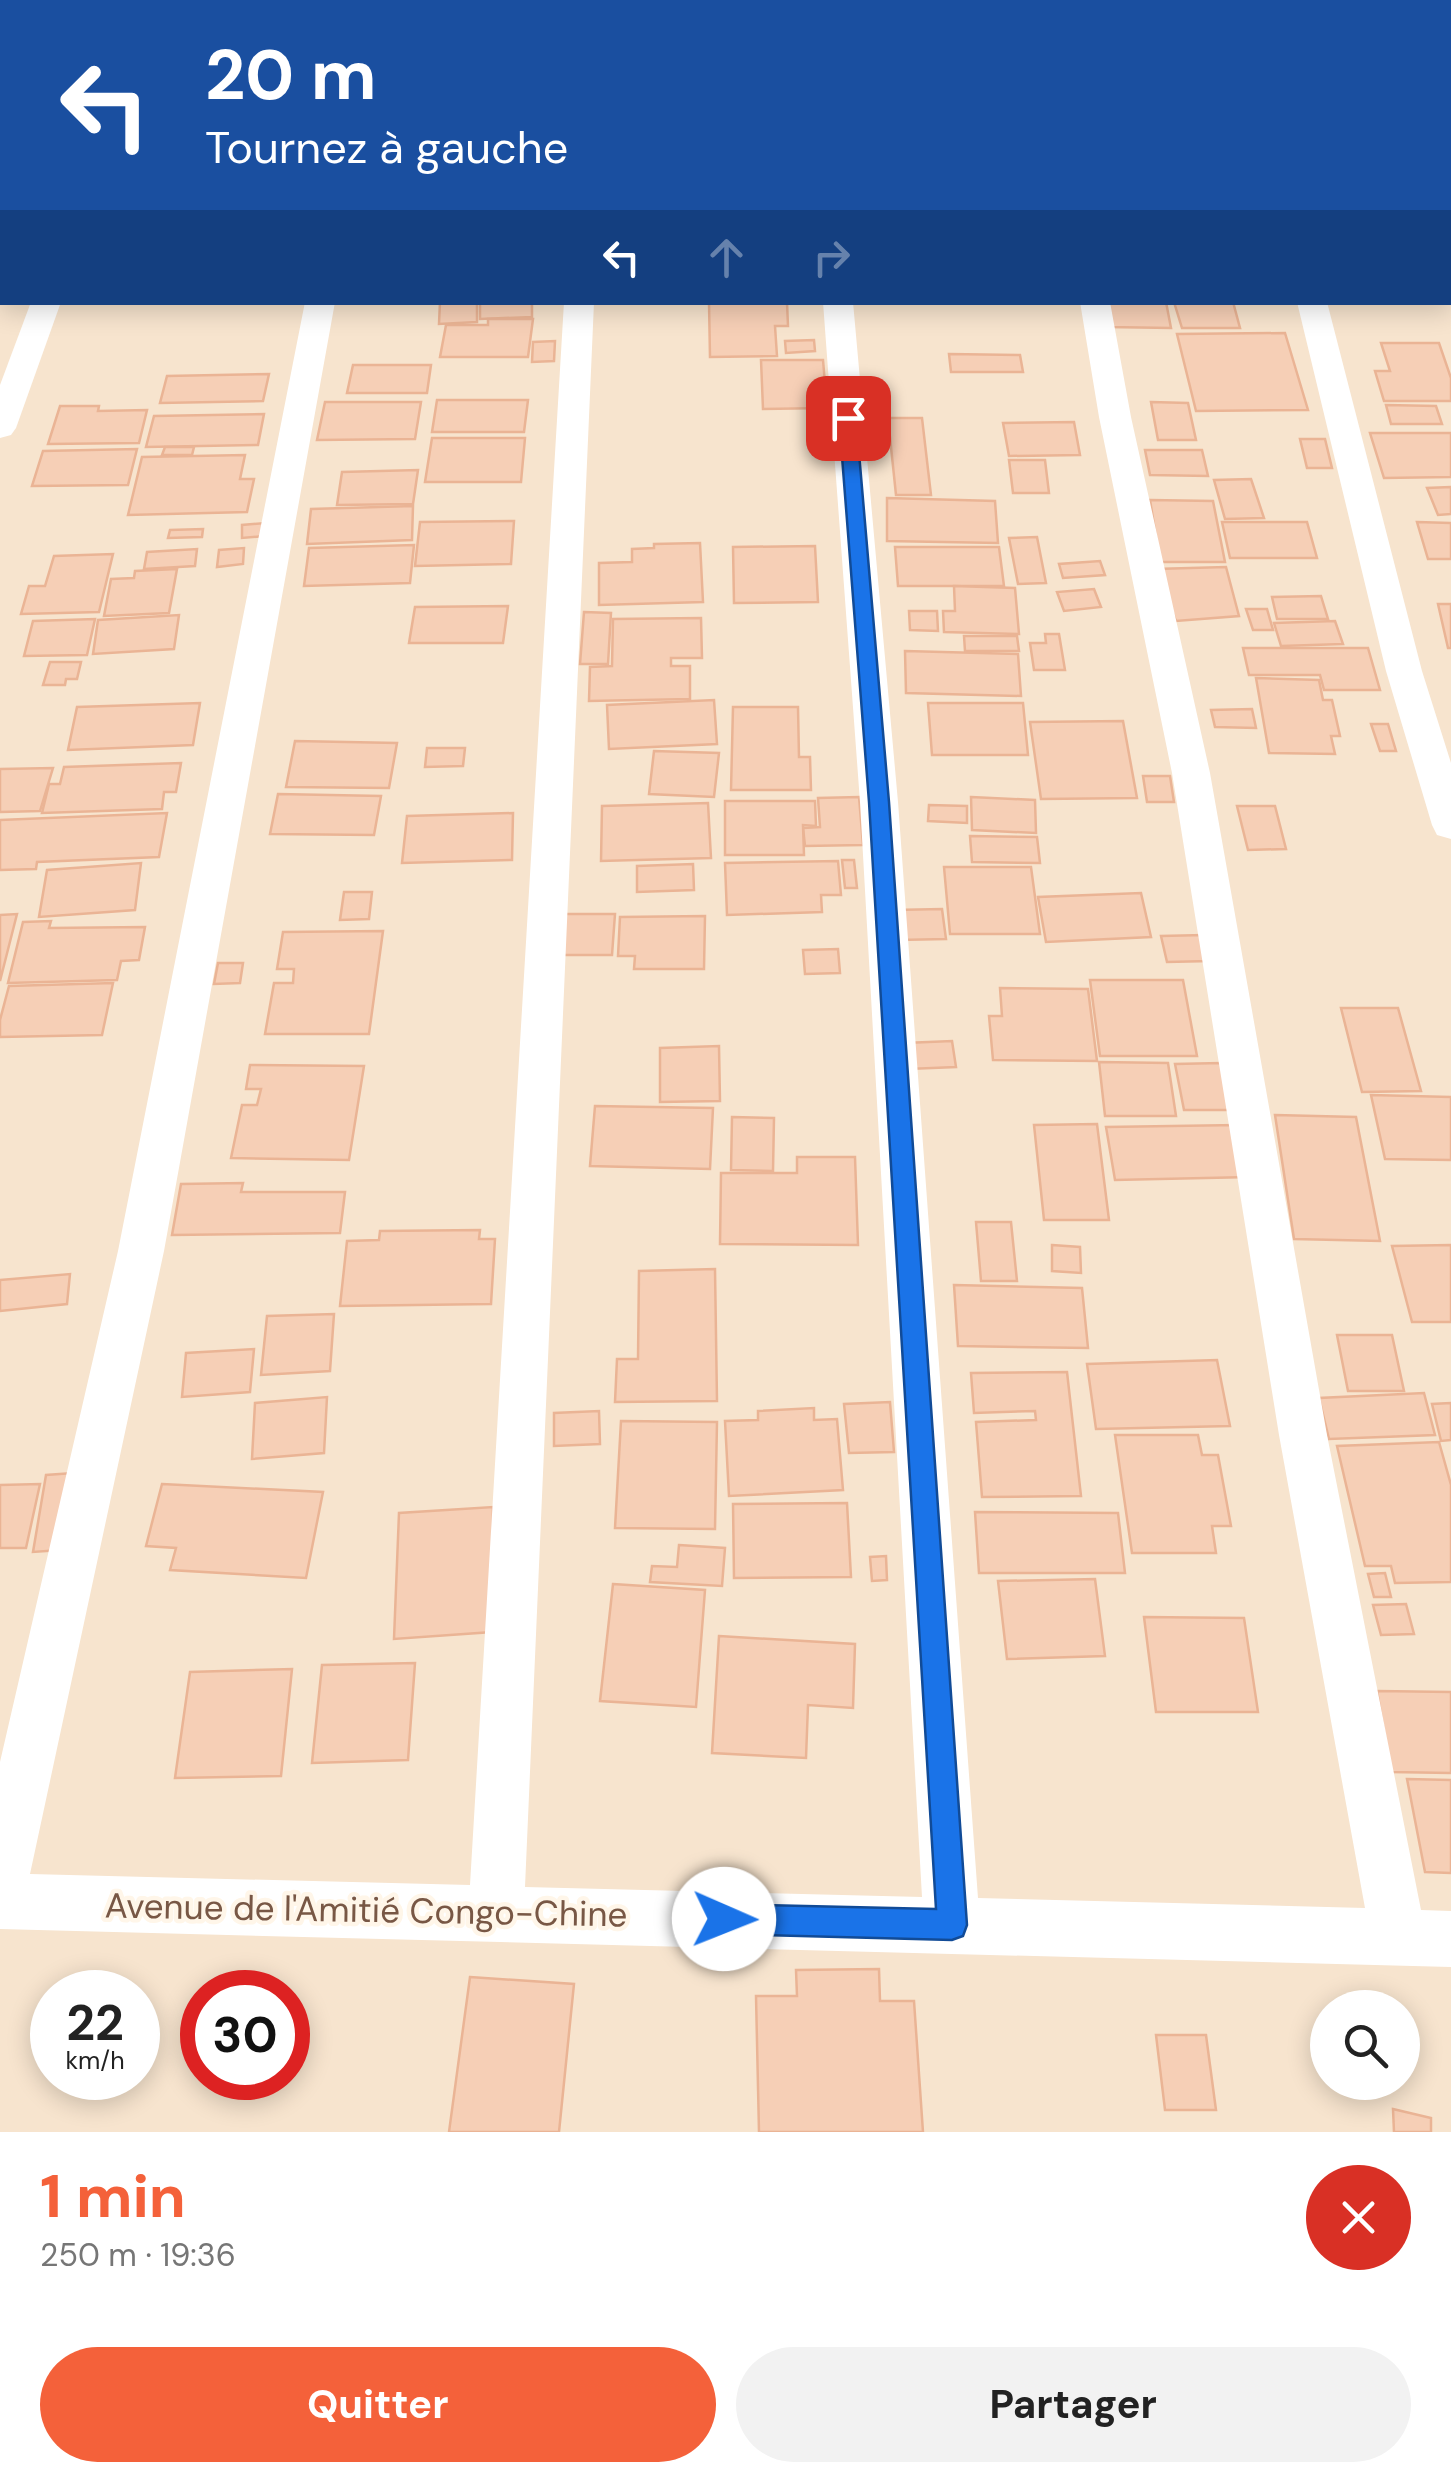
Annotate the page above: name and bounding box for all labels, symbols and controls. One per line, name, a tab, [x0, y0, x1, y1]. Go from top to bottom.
text: 20 m	[205, 30, 377, 121]
icon: left	[40, 40, 170, 170]
text: Tournez à gauche	[205, 118, 568, 177]
icon: left	[594, 230, 649, 285]
icon: ahead	[699, 230, 754, 285]
icon: right	[804, 230, 859, 285]
pin	[806, 376, 891, 461]
icon: arrive	[821, 391, 876, 446]
position arrow	[672, 1867, 776, 1971]
street label: Avenue de l'Amitié Congo-Chine	[104, 1882, 628, 1938]
speed limit sign: 30	[180, 1970, 310, 2100]
text: 22	[66, 1990, 124, 2056]
map controls	[1310, 1990, 1420, 2100]
button: search	[1310, 1990, 1420, 2100]
text: km/h	[65, 2044, 125, 2077]
text: 1 min	[40, 2157, 186, 2236]
button: close	[1306, 2165, 1411, 2270]
text: 250 m · 19:36	[40, 2234, 236, 2276]
button: Quitter	[40, 2347, 716, 2462]
button: Partager	[736, 2347, 1411, 2462]

